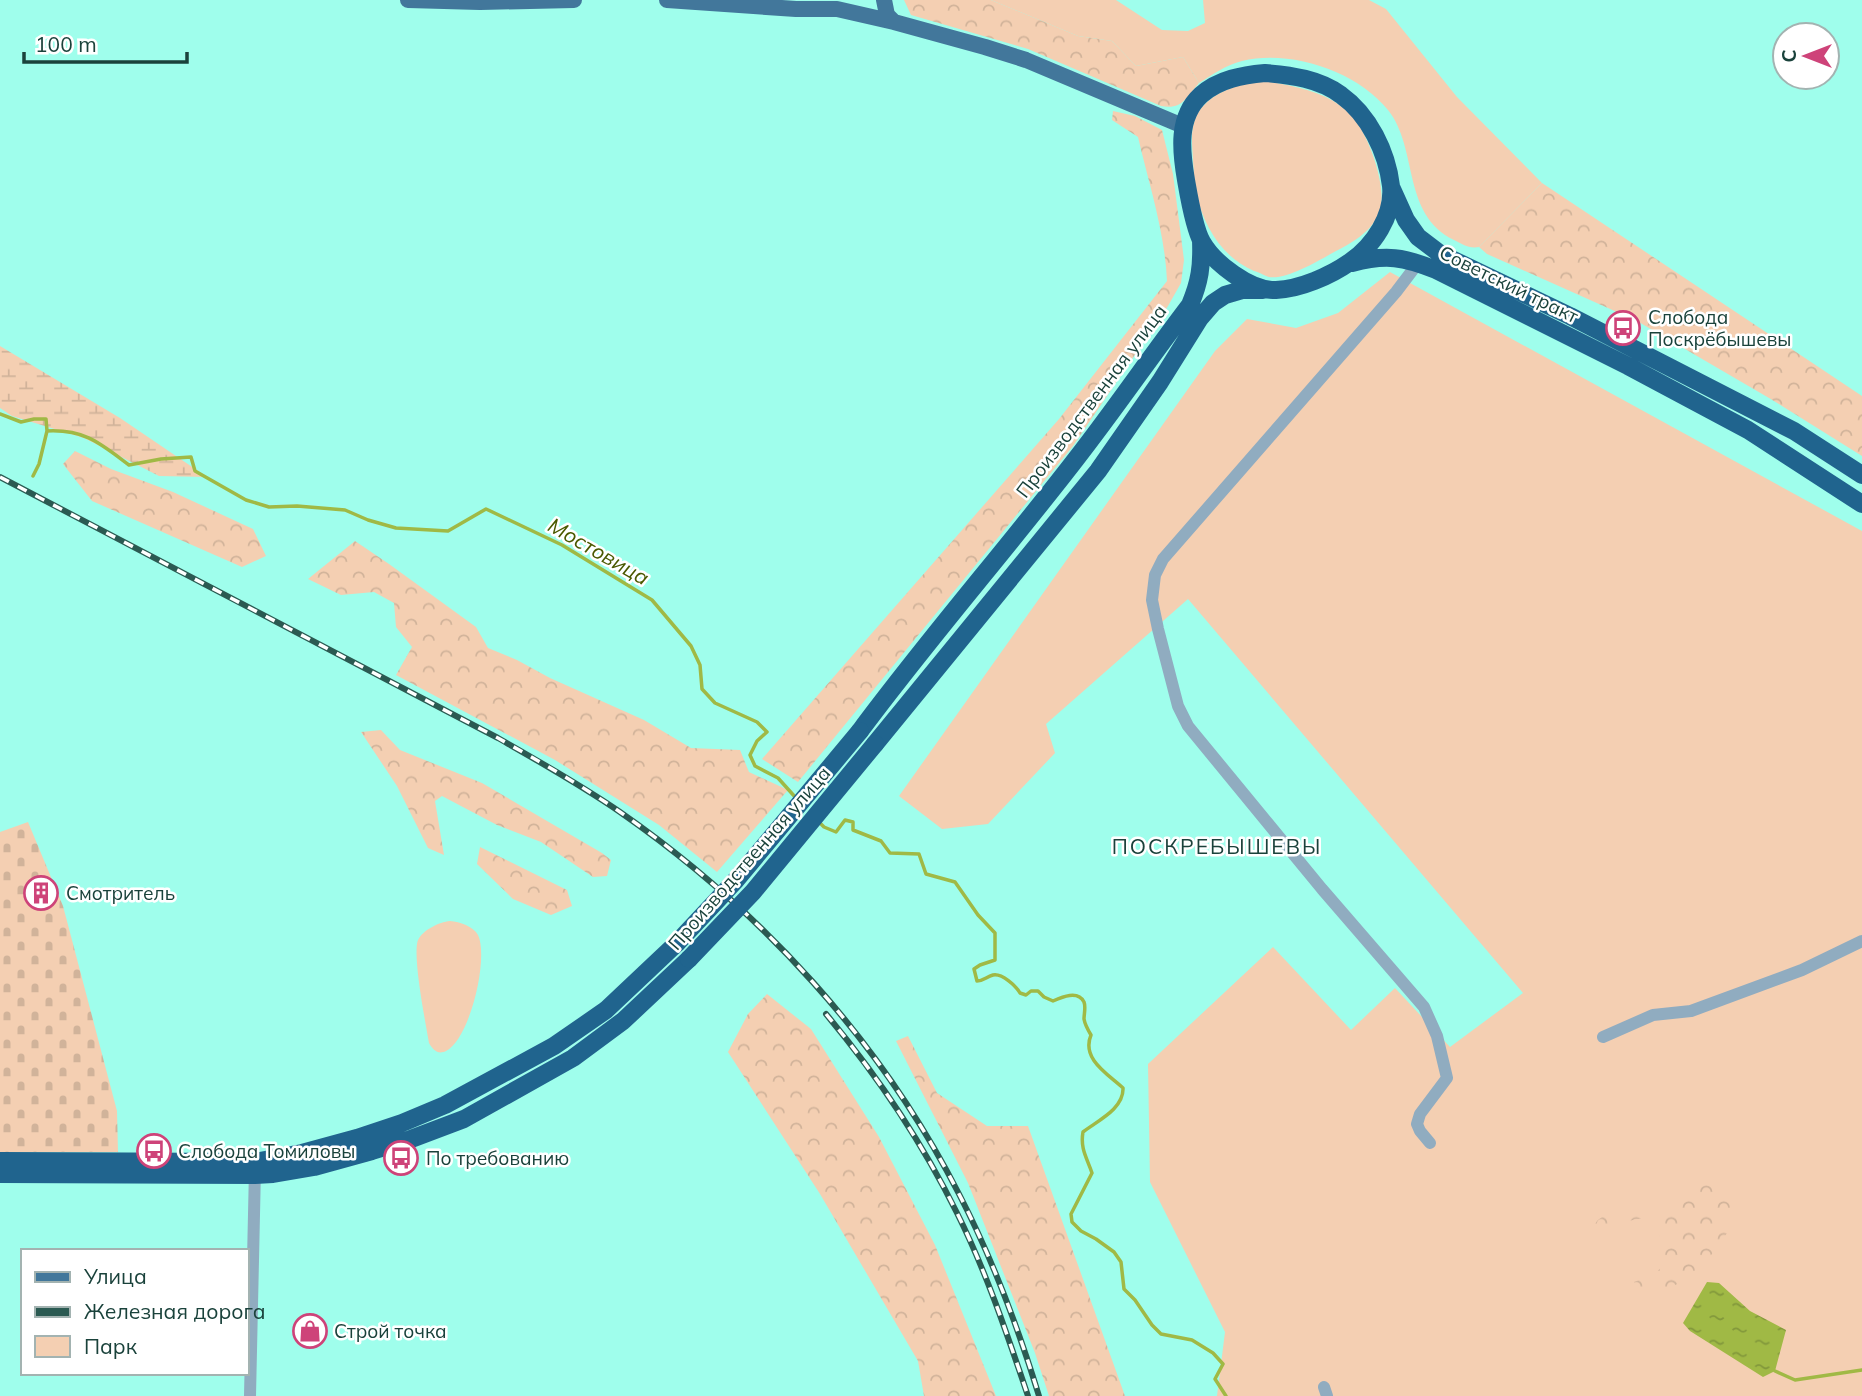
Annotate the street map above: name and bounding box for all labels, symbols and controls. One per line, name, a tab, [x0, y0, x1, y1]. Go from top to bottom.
scale bar	[24, 21, 187, 65]
north arrow	[1771, 21, 1841, 91]
text: 100 m	[35, 31, 97, 57]
text: С	[1777, 49, 1801, 63]
street label: Советский тракт	[1436, 240, 1583, 328]
street label: Производственная улица	[1010, 300, 1172, 502]
place label: Слобода Поскрёбышевы	[1648, 305, 1792, 351]
bus stop icon: Слобода Поскрёбышевы	[1604, 309, 1642, 347]
water label: Мостовица	[544, 512, 654, 590]
street label: Производственная улица	[663, 761, 835, 955]
district label: ПОСКРЕБЫШЕВЫ	[1112, 833, 1322, 859]
building icon: Смотритель	[22, 874, 60, 912]
place label: Смотритель	[66, 881, 175, 905]
bus stop icon: Слобода Томиловы	[135, 1132, 173, 1170]
place label: Слобода Томиловы	[178, 1139, 355, 1163]
bus stop icon: По требованию	[382, 1139, 420, 1177]
place label: По требованию	[426, 1146, 569, 1170]
legend	[21, 1249, 248, 1375]
text: Улица	[83, 1263, 147, 1289]
text: Железная дорога	[84, 1298, 266, 1324]
shop icon: Строй точка	[291, 1312, 329, 1350]
place label: Строй точка	[334, 1319, 447, 1343]
text: Парк	[84, 1333, 138, 1359]

